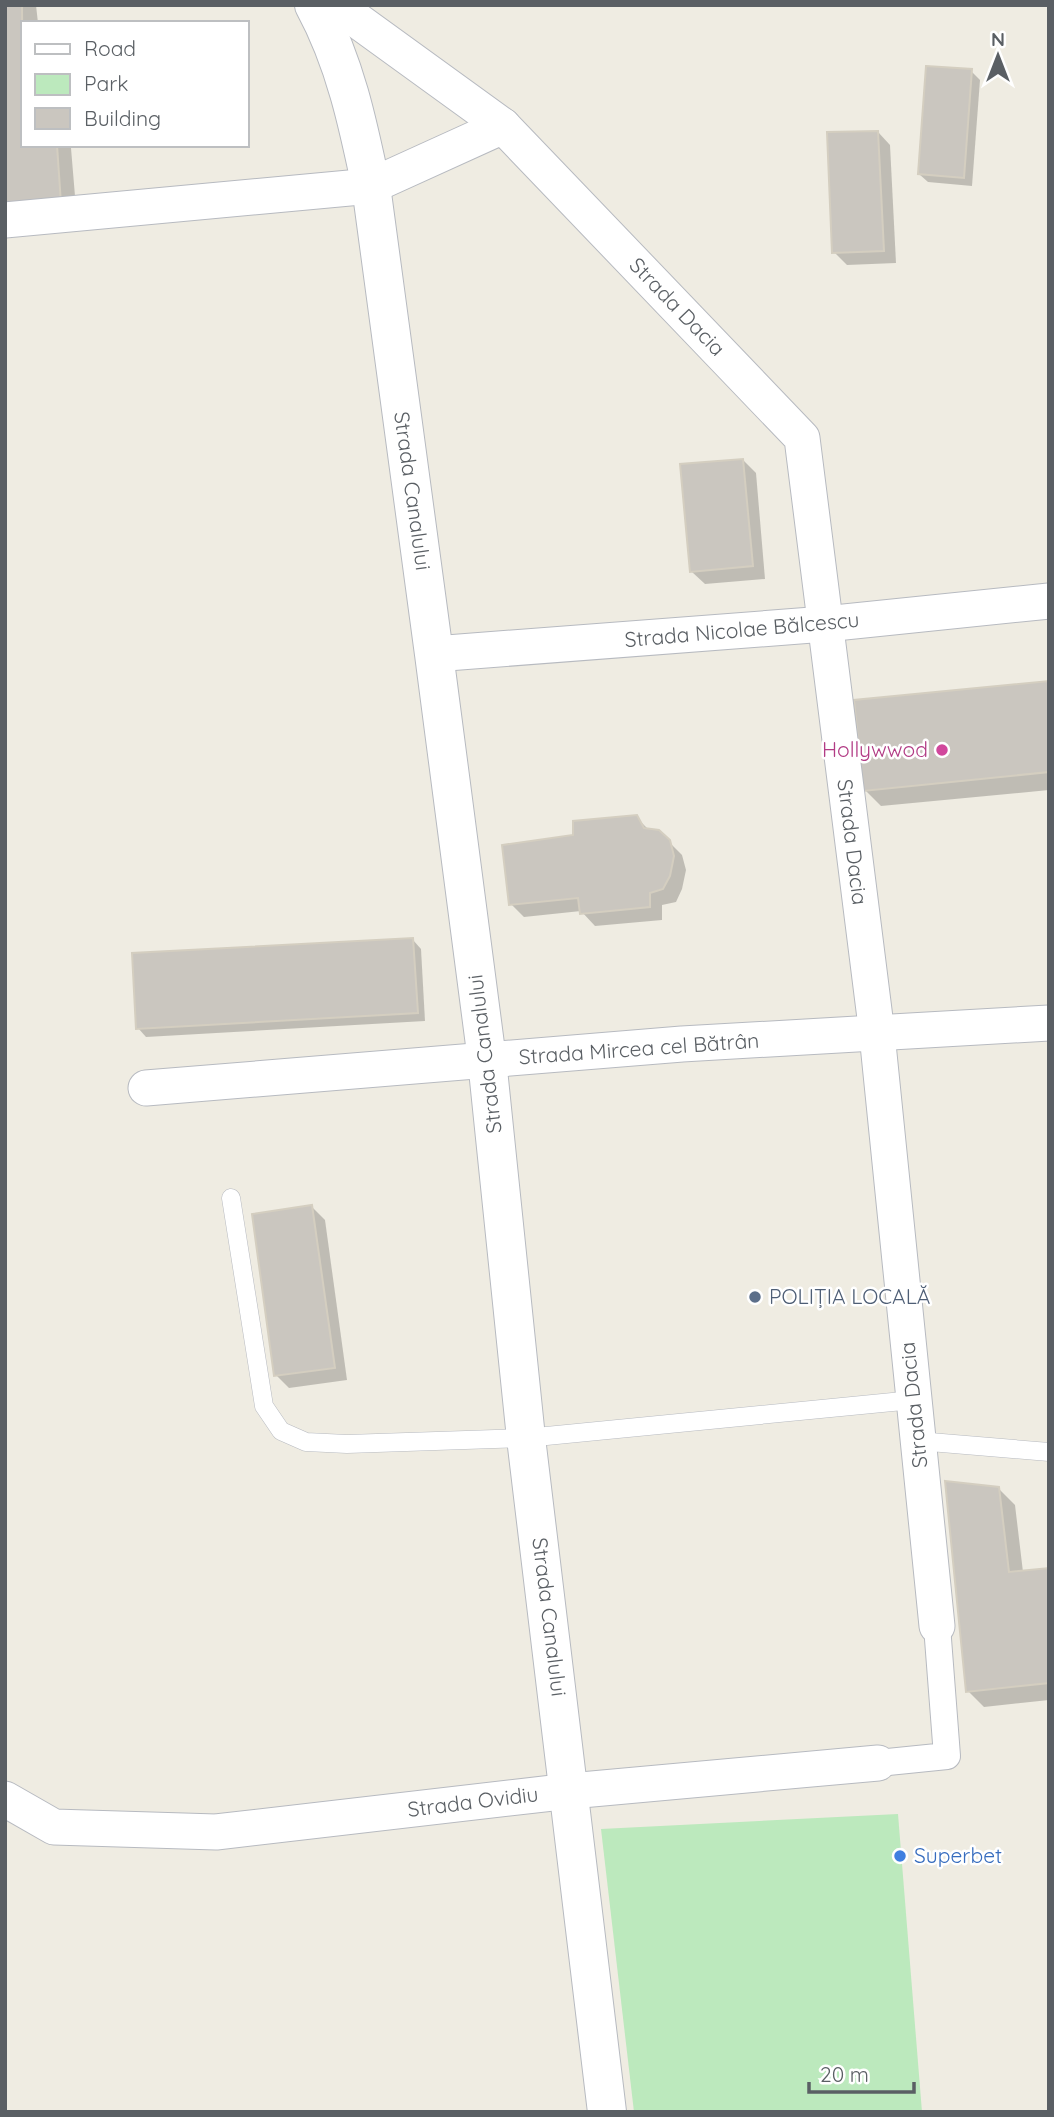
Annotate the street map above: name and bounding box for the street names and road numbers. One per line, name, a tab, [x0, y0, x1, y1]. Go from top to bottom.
street label: Strada Dacia	[624, 252, 731, 361]
street label: Strada Canalului	[389, 410, 437, 572]
street label: Strada Nicolae Bălcescu	[623, 606, 860, 652]
street label: Strada Dacia	[832, 777, 874, 906]
street label: Strada Canalului	[461, 973, 507, 1135]
street label: Strada Mircea cel Bătrân	[518, 1027, 760, 1069]
street label: Strada Dacia	[893, 1341, 933, 1469]
street label: Strada Canalului	[527, 1536, 573, 1698]
street label: Strada Ovidiu	[406, 1780, 540, 1822]

